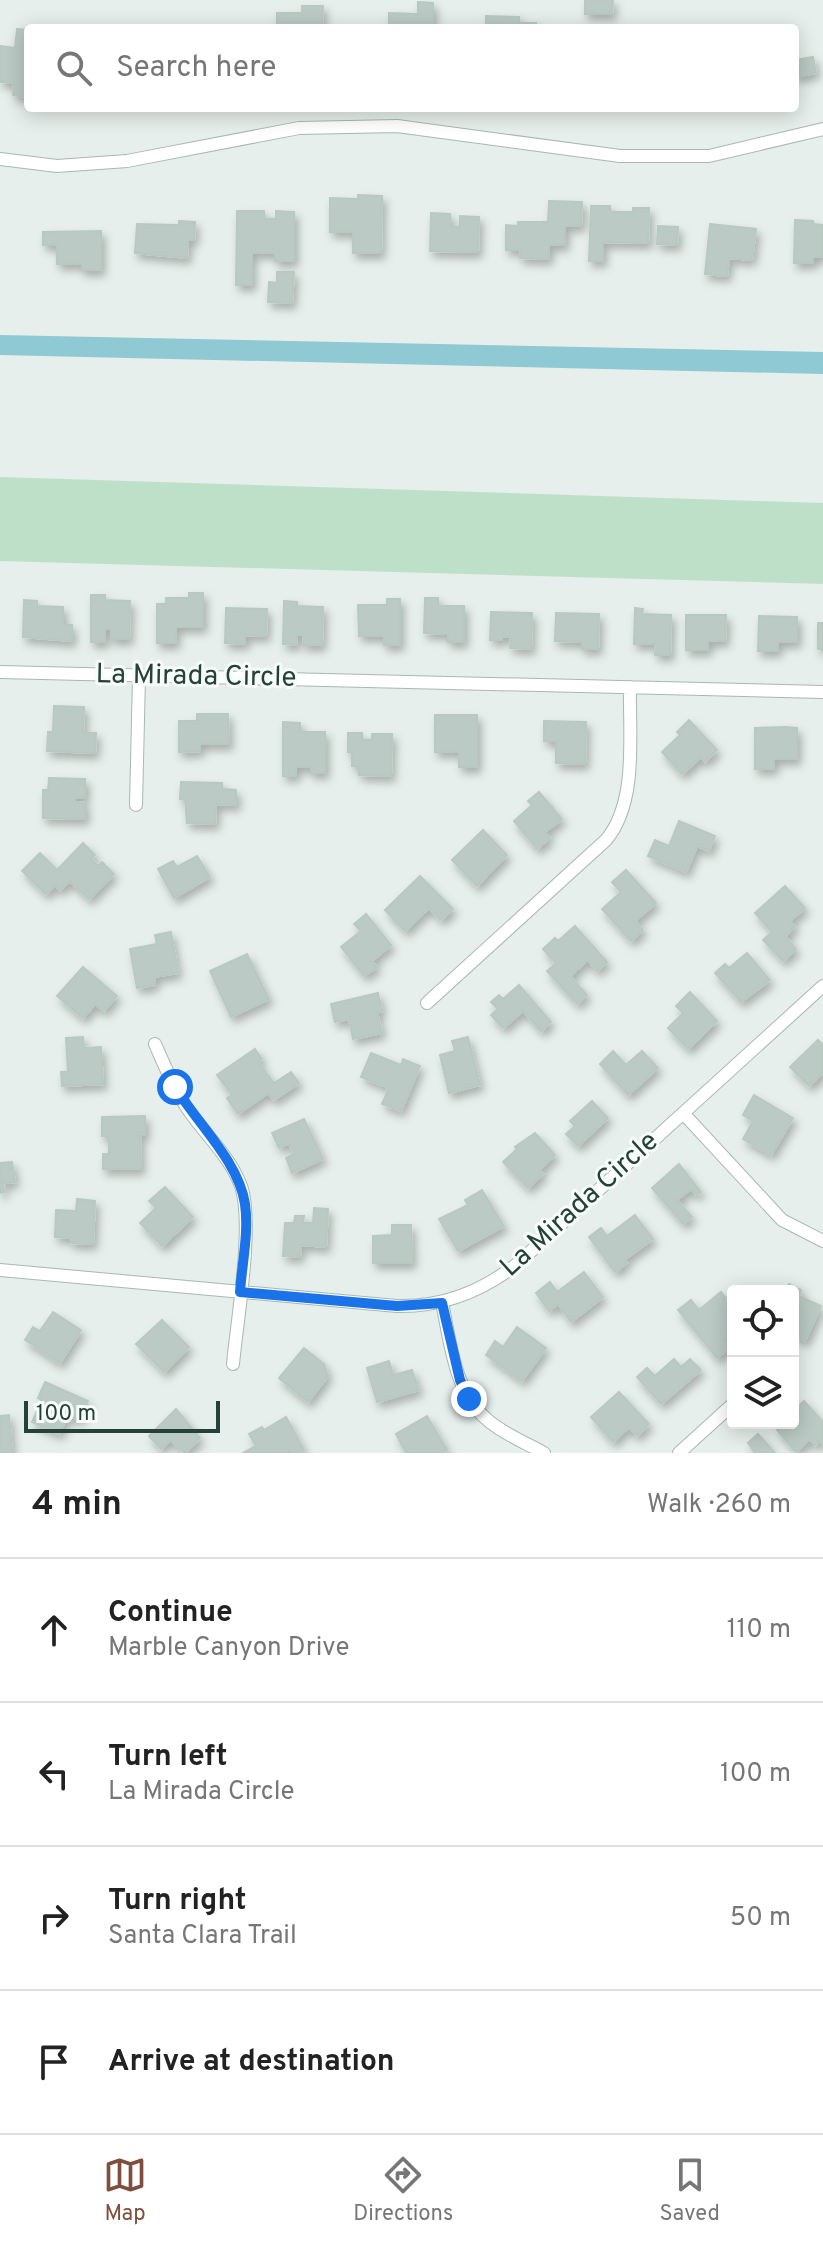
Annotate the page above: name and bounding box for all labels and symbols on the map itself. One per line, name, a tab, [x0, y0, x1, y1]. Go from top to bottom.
street label: La Mirada Circle	[95, 657, 297, 697]
route start	[157, 1069, 193, 1105]
street label: La Mirada Circle	[493, 1124, 667, 1286]
route end	[451, 1381, 487, 1417]
scale bar	[24, 1397, 220, 1433]

